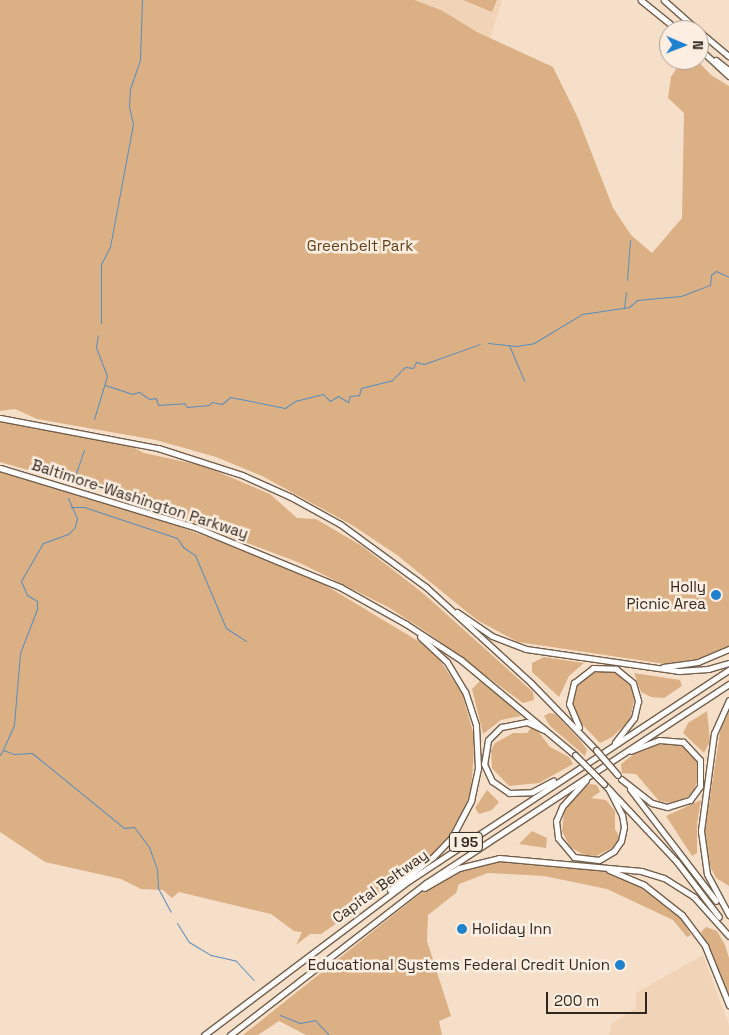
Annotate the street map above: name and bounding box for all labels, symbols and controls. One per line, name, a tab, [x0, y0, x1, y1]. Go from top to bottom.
north arrow	[659, 20, 709, 70]
text: N	[689, 40, 707, 50]
park label: Greenbelt Park	[307, 237, 413, 255]
street label: Baltimore-Washington Parkway	[29, 455, 251, 543]
place label: Holly Picnic Area	[626, 577, 706, 612]
marker: Holly Picnic Area	[710, 589, 722, 601]
road number: I 95	[448, 830, 484, 854]
street label: Capital Beltway	[329, 845, 431, 927]
place label: Holiday Inn	[472, 920, 552, 938]
marker: Holiday Inn	[456, 923, 468, 935]
place label: Educational Systems Federal Credit Union	[308, 956, 610, 974]
marker: Educational Systems Federal Credit Union	[614, 959, 626, 971]
scale bar	[549, 982, 650, 1014]
text: 200 m	[554, 991, 599, 1010]

